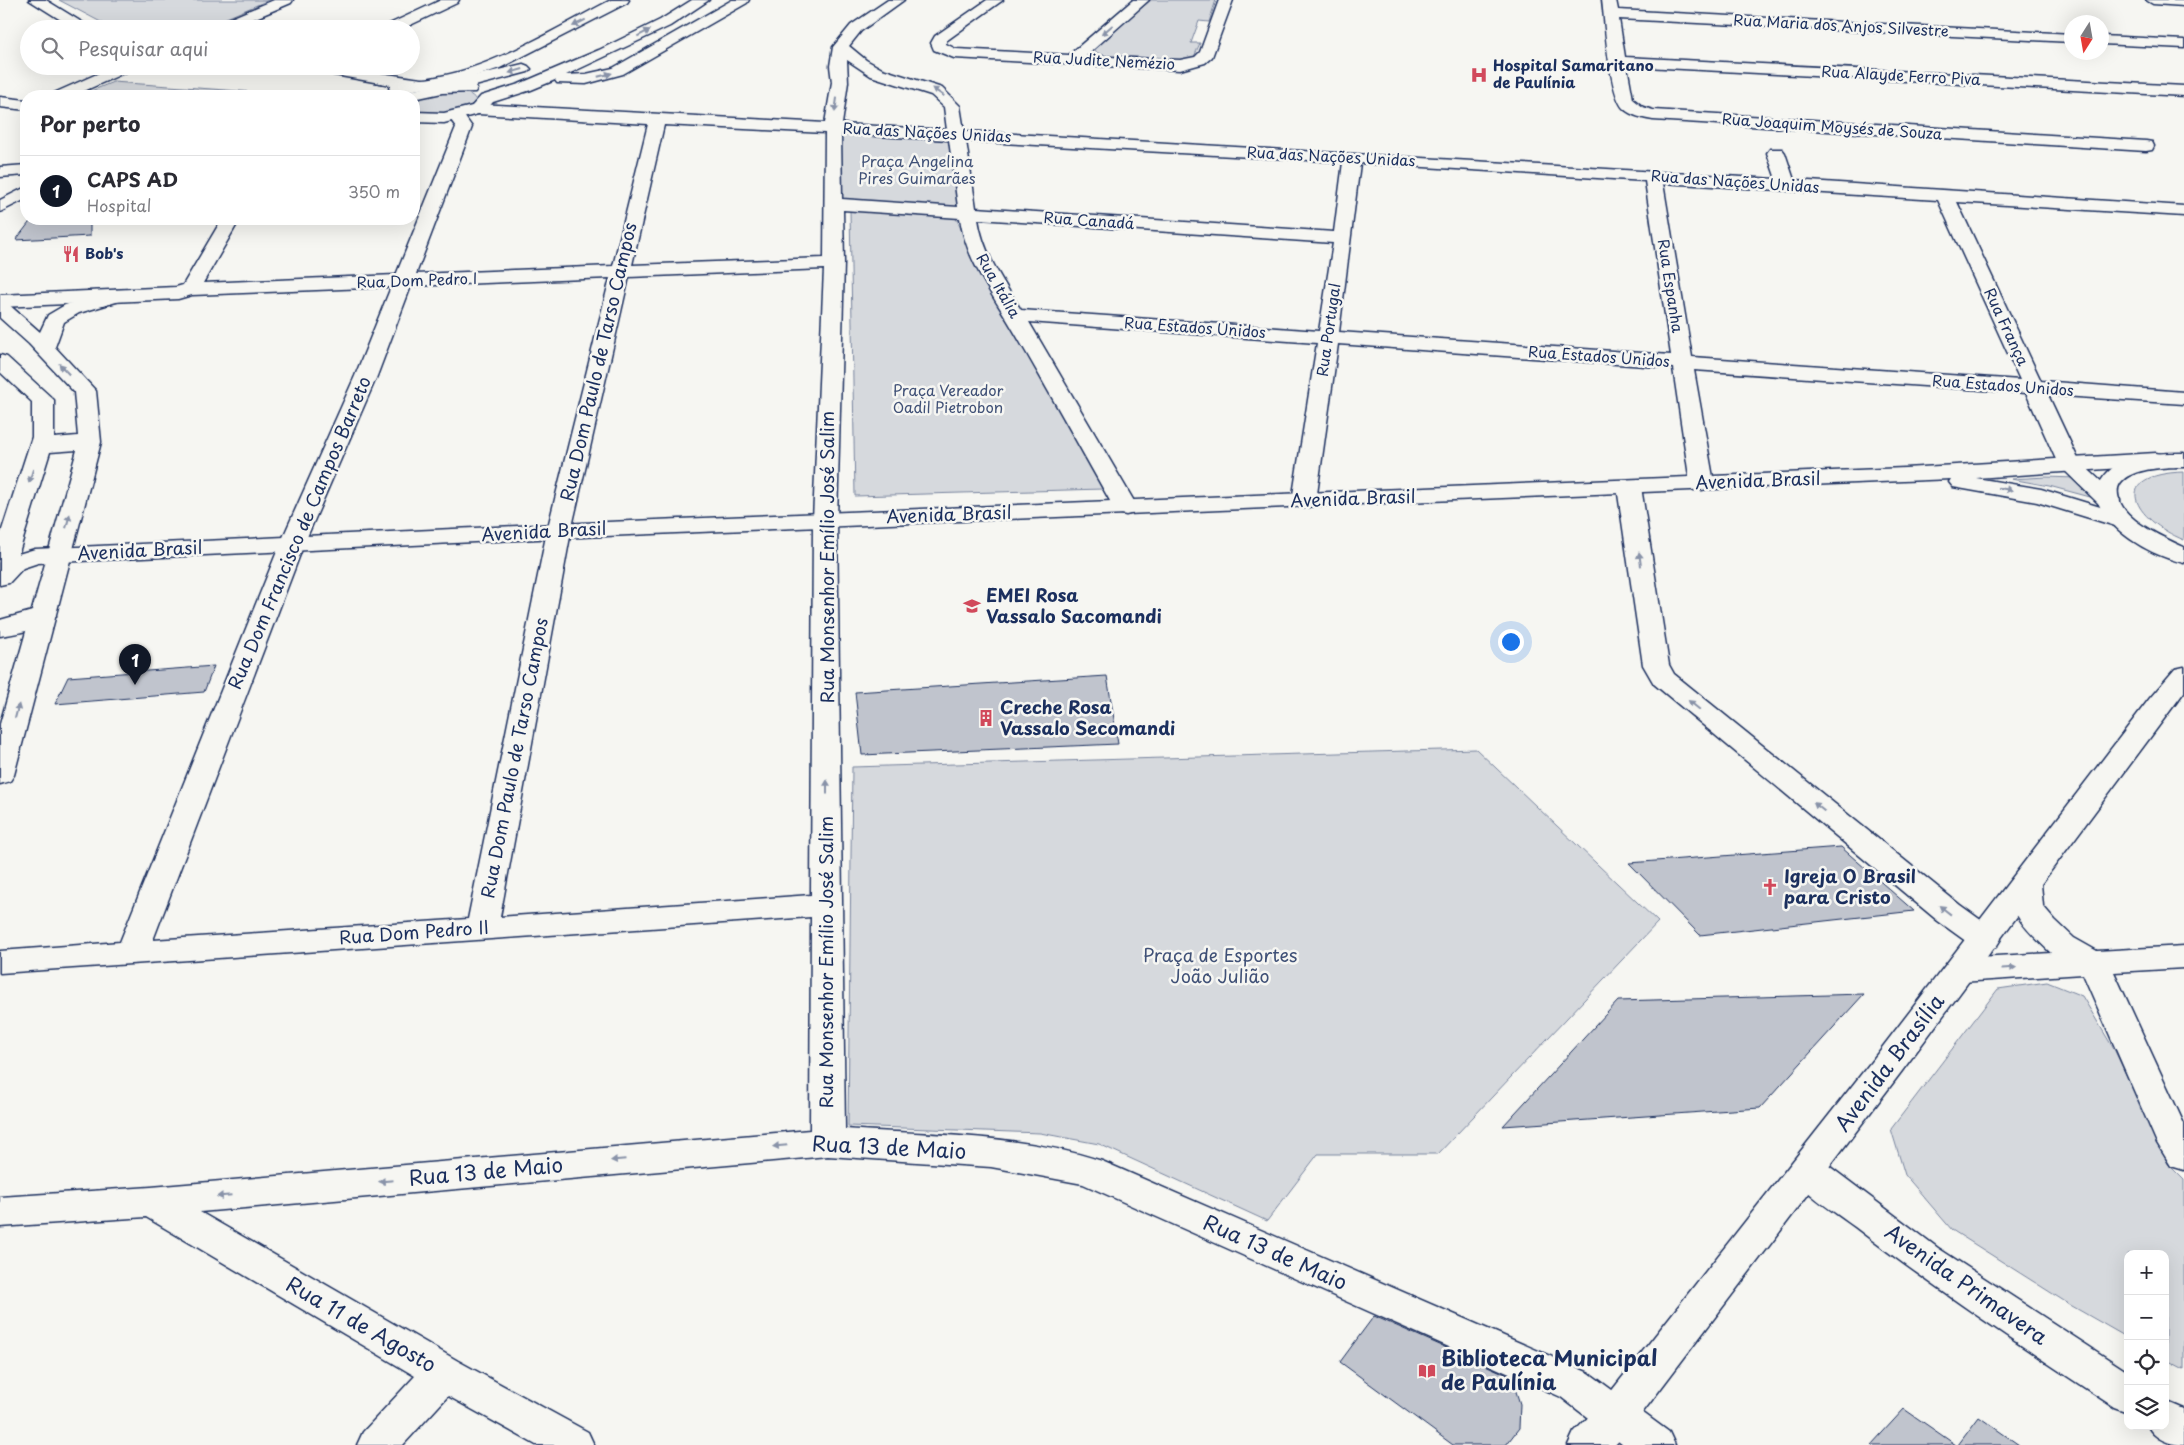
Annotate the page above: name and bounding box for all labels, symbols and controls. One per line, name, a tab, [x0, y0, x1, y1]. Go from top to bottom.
street label: Rua Maria dos Anjos Silvestre	[1733, 7, 1949, 42]
north arrow	[2064, 15, 2109, 60]
one-way arrow	[572, 19, 586, 27]
search box	[20, 20, 420, 75]
one-way arrow	[1101, 24, 1113, 35]
one-way arrow	[637, 29, 651, 37]
icon: search	[38, 34, 66, 62]
text: Pesquisar aqui	[78, 34, 208, 62]
street label: Rua Judite Nemézio	[1033, 44, 1176, 75]
place label: Hospital Samaritano de Paulínia	[1493, 53, 1654, 93]
street label: Rua Alayde Ferro Piva	[1821, 59, 1982, 90]
hospital icon: Hospital Samaritano de Paulínia	[1469, 65, 1489, 85]
one-way arrow	[509, 68, 524, 76]
one-way arrow	[597, 71, 612, 79]
one-way arrow	[931, 88, 945, 97]
one-way arrow	[832, 97, 840, 113]
street label: Rua Joaquim Moysés de Souza	[1721, 106, 1944, 145]
text: Por perto	[40, 107, 140, 139]
street label: Rua das Nações Unidas	[842, 116, 1012, 147]
street label: Rua das Nações Unidas	[1246, 140, 1416, 171]
park label: Praça Angelina Pires Guimarães	[858, 149, 976, 189]
street label: Rua das Nações Unidas	[1650, 163, 1820, 198]
text: CAPS AD	[87, 165, 178, 193]
text: 1	[52, 179, 60, 203]
text: 350 m	[348, 179, 400, 203]
text: Hospital	[87, 193, 151, 217]
street label: Rua Canadá	[1043, 205, 1136, 234]
street label: Rua Dom Paulo de Tarso Campos	[552, 220, 643, 504]
street label: Rua Espanha	[1653, 237, 1690, 335]
place label: Bob's	[85, 241, 123, 264]
restaurant icon: Bob's	[61, 244, 81, 264]
street label: Rua Itália	[972, 249, 1027, 322]
street label: Rua Dom Pedro I	[356, 266, 478, 293]
street label: Rua Portugal	[1310, 282, 1345, 378]
street label: Rua França	[1979, 284, 2036, 370]
street label: Rua Estados Unidos	[1124, 310, 1267, 343]
street label: Rua Estados Unidos	[1528, 339, 1671, 372]
one-way arrow	[58, 364, 70, 376]
street label: Rua Estados Unidos	[1932, 368, 2075, 401]
street label: Rua Dom Francisco de Campos Barreto	[220, 372, 377, 693]
park label: Praça Vereador Oadil Pietrobon	[893, 378, 1004, 418]
street label: Rua Monsenhor Emílio José Salim	[813, 411, 840, 703]
street label: Avenida Brasil	[1695, 464, 1821, 495]
one-way arrow	[27, 469, 34, 484]
street label: Avenida Brasil	[1290, 482, 1416, 513]
one-way arrow	[1998, 486, 2014, 494]
street label: Avenida Brasil	[886, 498, 1012, 529]
one-way arrow	[65, 513, 73, 528]
street label: Avenida Brasil	[481, 514, 607, 547]
street label: Avenida Brasil	[77, 533, 203, 566]
one-way arrow	[1636, 550, 1644, 566]
place label: EMEI Rosa Vassalo Sacomandi	[986, 581, 1162, 629]
school or university icon: EMEI Rosa Vassalo Sacomandi	[962, 596, 982, 616]
street label: Rua Dom Paulo de Tarso Campos	[473, 615, 554, 900]
your location	[1498, 629, 1524, 655]
pin: 1	[119, 644, 151, 685]
place label: Creche Rosa Vassalo Secomandi	[1000, 693, 1175, 741]
one-way arrow	[1687, 699, 1700, 710]
one-way arrow	[14, 704, 22, 719]
building icon: Creche Rosa Vassalo Secomandi	[976, 708, 996, 728]
one-way arrow	[823, 778, 831, 794]
one-way arrow	[1813, 802, 1826, 813]
street label: Rua Monsenhor Emílio José Salim	[812, 816, 839, 1108]
place label: Igreja O Brasil para Cristo	[1784, 862, 1916, 910]
church icon: Igreja O Brasil para Cristo	[1760, 877, 1780, 897]
one-way arrow	[1939, 905, 1952, 916]
street label: Rua Dom Pedro II	[338, 913, 490, 950]
park label: Praça de Esportes João Julião	[1143, 941, 1297, 989]
one-way arrow	[2001, 963, 2017, 971]
street label: Avenida Brasília	[1826, 986, 1951, 1138]
street label: Rua 13 de Maio	[811, 1126, 967, 1166]
one-way arrow	[771, 1142, 787, 1150]
street label: Rua 13 de Maio	[407, 1147, 564, 1193]
one-way arrow	[609, 1157, 625, 1165]
one-way arrow	[378, 1178, 394, 1186]
one-way arrow	[216, 1192, 232, 1200]
street label: Rua 13 de Maio	[1199, 1205, 1353, 1297]
street label: Avenida Primavera	[1879, 1215, 2055, 1352]
map controls	[2124, 1250, 2169, 1430]
button: +	[2124, 1250, 2169, 1295]
street label: Rua 11 de Agosto	[281, 1267, 443, 1379]
button: −	[2124, 1295, 2169, 1340]
button: locate	[2124, 1340, 2169, 1385]
place label: Biblioteca Municipal de Paulínia	[1441, 1341, 1657, 1397]
library icon: Biblioteca Municipal de Paulínia	[1417, 1361, 1437, 1381]
button: layers	[2124, 1385, 2169, 1430]

